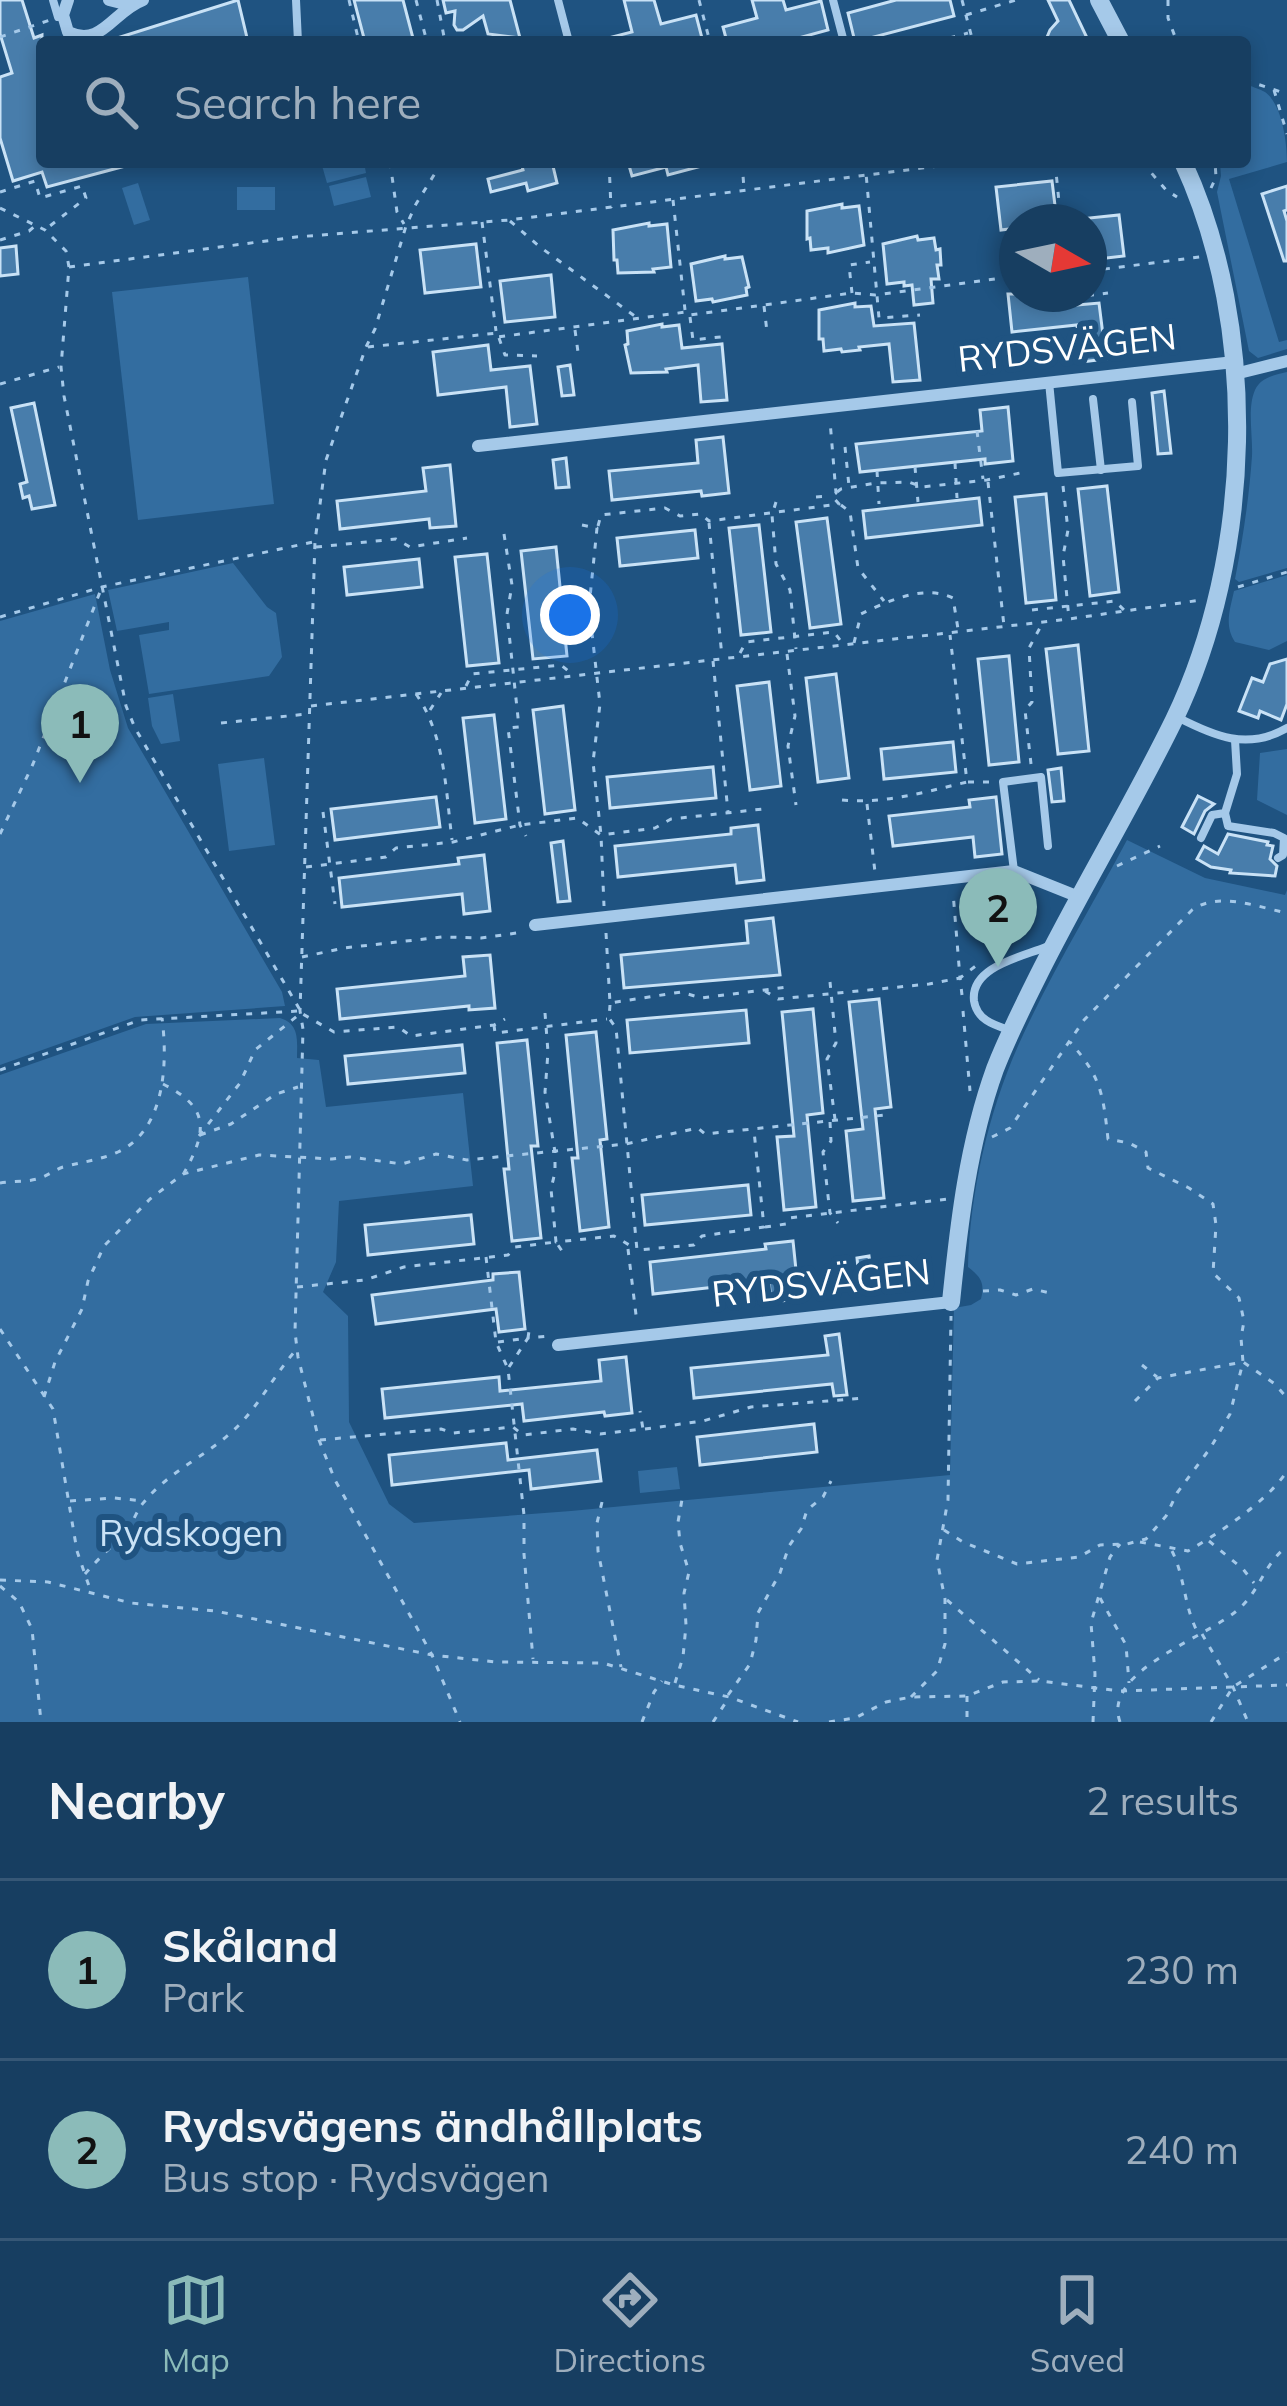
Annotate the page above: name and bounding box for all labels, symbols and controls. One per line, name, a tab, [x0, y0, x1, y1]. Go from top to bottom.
search box	[36, 36, 1251, 168]
icon: search	[78, 69, 144, 135]
text: Search here	[174, 74, 421, 130]
north arrow	[999, 204, 1107, 312]
street label: RYDSVÄGEN	[955, 313, 1179, 381]
your location	[540, 585, 600, 645]
pin: 1	[41, 684, 119, 783]
pin: 2	[959, 868, 1037, 967]
street label: RYDSVÄGEN	[709, 1248, 933, 1316]
park label: Rydskogen	[99, 1510, 283, 1555]
text: Nearby	[48, 1768, 225, 1832]
text: 2 results	[1086, 1776, 1239, 1825]
text: Skåland	[162, 1917, 338, 1973]
text: 1	[75, 1945, 99, 1994]
text: 230 m	[1124, 1945, 1239, 1994]
text: Park	[162, 1973, 244, 2022]
text: Rydsvägens ändhållplats	[162, 2097, 703, 2153]
text: 2	[75, 2125, 99, 2174]
text: 240 m	[1124, 2125, 1239, 2174]
text: Bus stop · Rydsvägen	[162, 2153, 550, 2202]
tab: Map	[162, 2267, 230, 2380]
tab: Directions	[554, 2267, 706, 2380]
tab: Saved	[1030, 2267, 1125, 2380]

